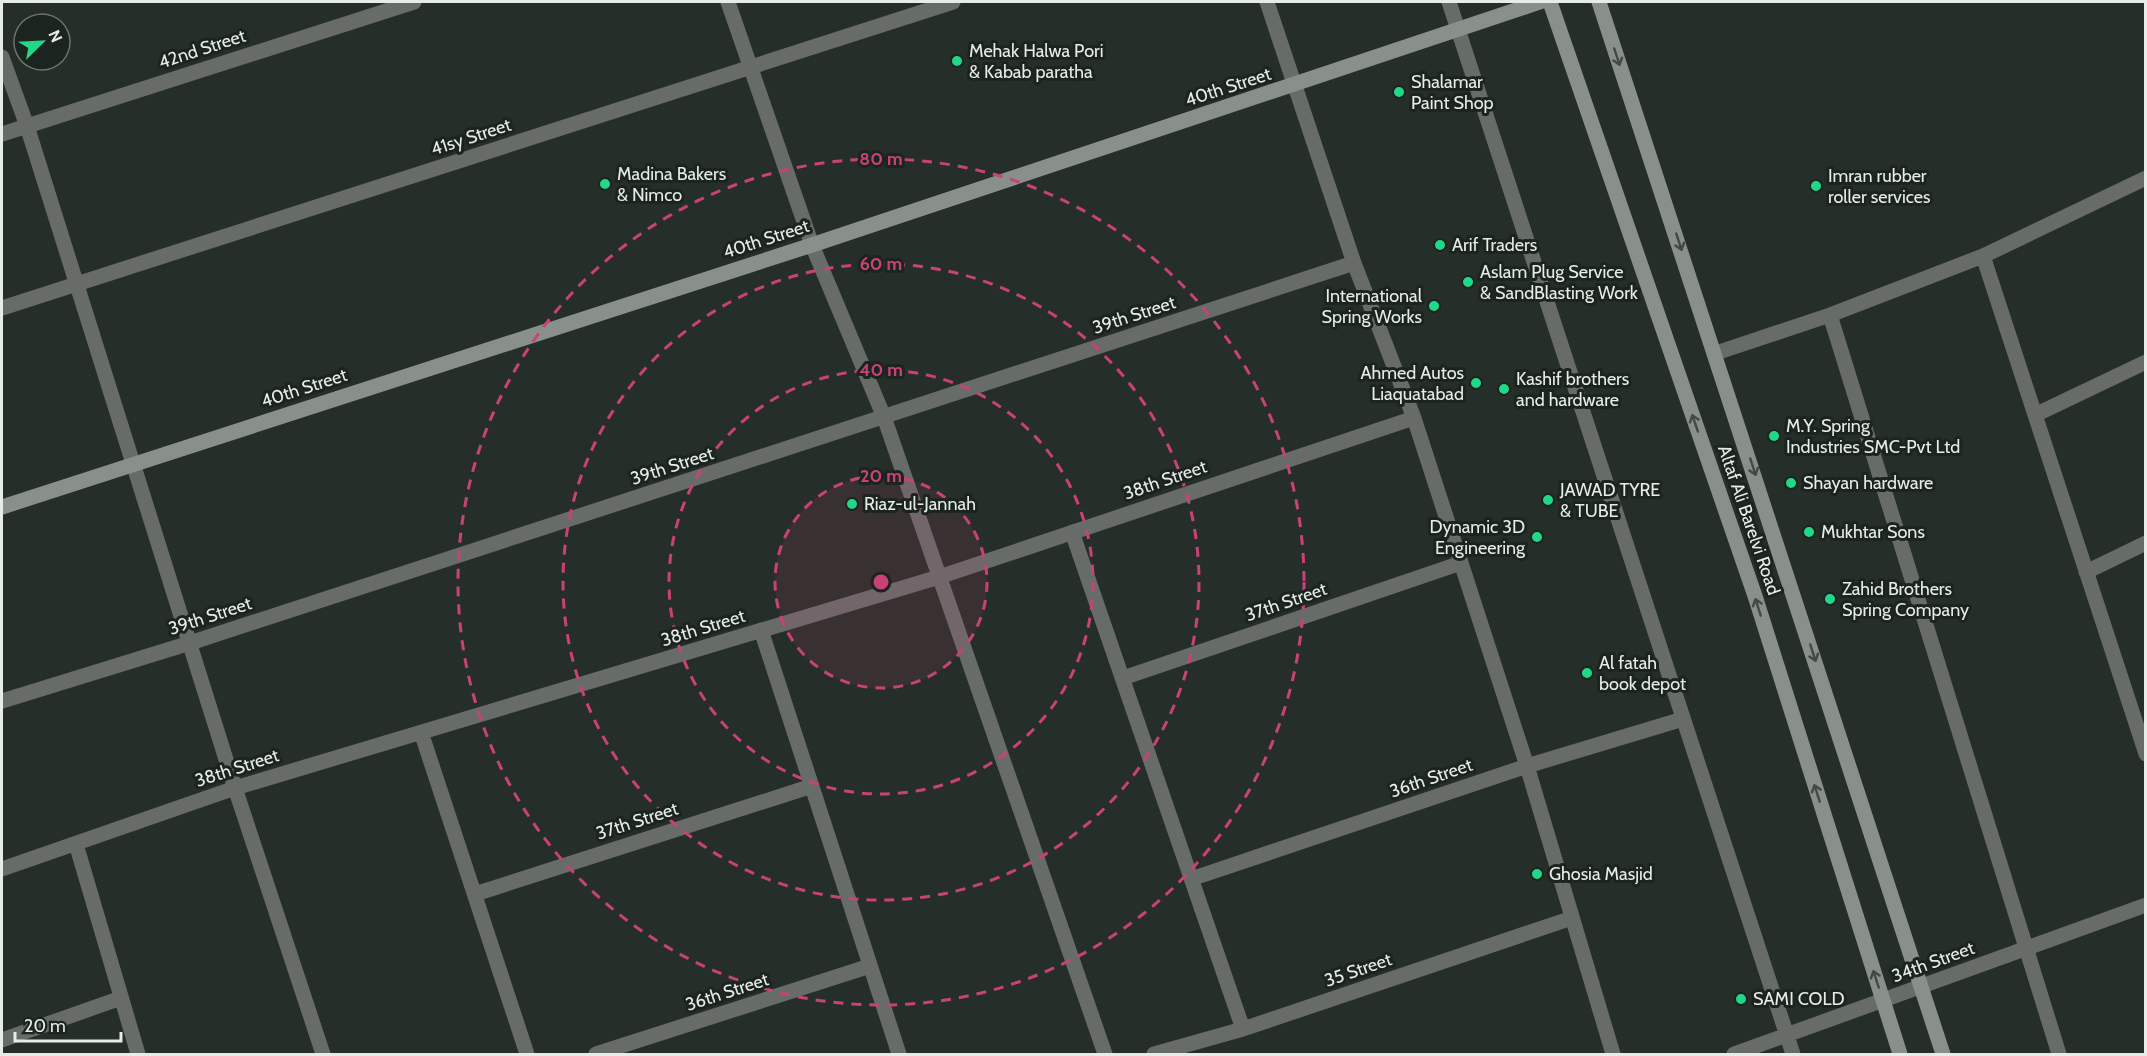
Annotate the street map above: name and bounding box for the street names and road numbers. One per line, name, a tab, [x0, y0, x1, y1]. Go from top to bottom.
street label: 42nd Street	[156, 25, 248, 73]
street label: 40th Street	[1182, 63, 1274, 111]
street label: 41sy Street	[428, 114, 514, 160]
street label: 40th Street	[720, 215, 812, 263]
street label: 39th Street	[1090, 291, 1178, 339]
street label: 40th Street	[258, 364, 350, 412]
street label: 39th Street	[628, 442, 716, 490]
street label: Altaf Ali Barelvi Road	[1713, 442, 1785, 598]
street label: 38th Street	[1120, 455, 1210, 505]
street label: 37th Street	[1242, 578, 1330, 626]
street label: 39th Street	[166, 592, 254, 640]
street label: 38th Street	[658, 605, 748, 651]
street label: 38th Street	[192, 744, 282, 792]
street label: 36th Street	[1387, 754, 1475, 802]
street label: 37th Street	[593, 797, 681, 845]
street label: 34th Street	[1889, 937, 1977, 987]
street label: 35 Street	[1321, 948, 1395, 992]
street label: 36th Street	[683, 968, 771, 1016]

